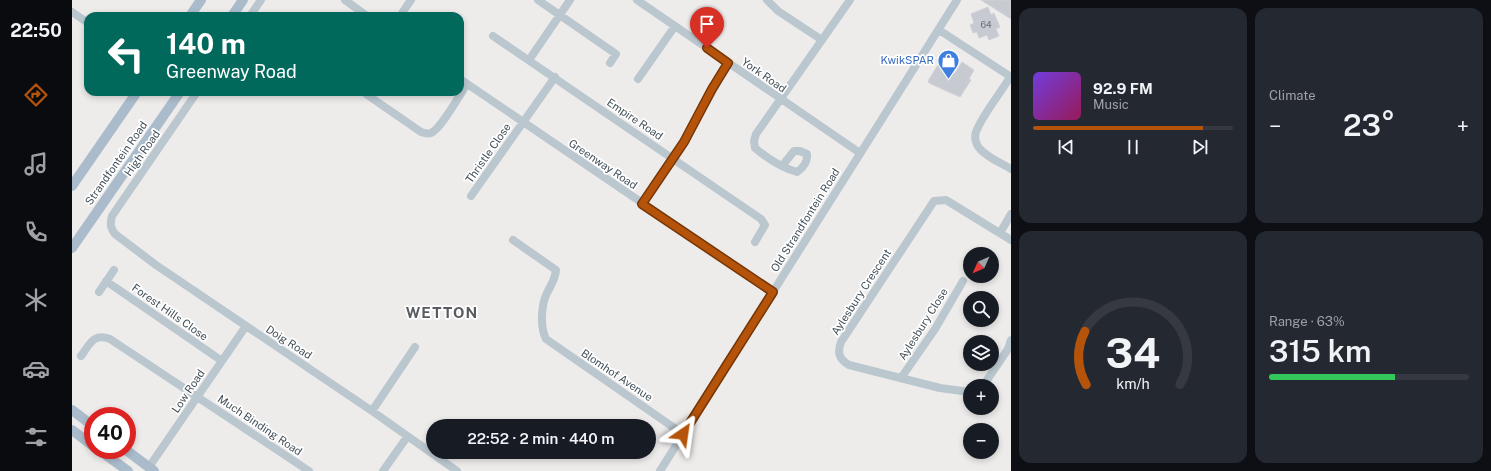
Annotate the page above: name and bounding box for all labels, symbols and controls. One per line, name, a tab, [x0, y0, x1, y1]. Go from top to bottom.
pin	[690, 7.0, 724, 48]
icon: arrive	[696, 13, 718, 35]
house number: 64	[980, 19, 992, 30]
text: 22:50	[10, 20, 62, 41]
text: 140 m	[166, 27, 246, 60]
icon: left	[100, 28, 152, 80]
shop icon: KwikSPAR	[936, 47, 962, 80]
place label: KwikSPAR	[880, 54, 934, 66]
street label: York Road	[739, 55, 789, 95]
text: Greenway Road	[166, 61, 297, 82]
text: 92.9 FM	[1093, 80, 1153, 97]
icon: directions	[22, 81, 50, 109]
text: Climate	[1269, 88, 1316, 103]
street label: Empire Road	[605, 96, 665, 142]
text: Music	[1093, 97, 1129, 112]
text: 23°	[1343, 107, 1395, 143]
text: −	[1269, 113, 1281, 139]
text: +	[1457, 113, 1469, 139]
street label: Strandfontein Road	[83, 119, 149, 207]
street label: Thristle Close	[463, 121, 513, 185]
street label: High Road	[122, 128, 162, 178]
icon: previous	[1055, 136, 1077, 158]
icon: pause	[1122, 136, 1144, 158]
icon: next	[1189, 136, 1211, 158]
street label: Greenway Road	[567, 137, 639, 191]
icon: music	[22, 150, 50, 178]
street label: Old Strandfontein Road	[768, 166, 842, 274]
icon: phone	[22, 218, 50, 246]
street label: Aylesbury Crescent	[829, 247, 893, 337]
north arrow	[963, 247, 999, 283]
map controls	[963, 247, 999, 459]
street label: Forest Hills Close	[130, 281, 210, 343]
icon: climate	[22, 286, 50, 314]
street label: Aylesbury Close	[896, 286, 950, 362]
button: search	[963, 291, 999, 327]
district label: WETTON	[406, 304, 478, 321]
text: Range · 63%	[1269, 314, 1345, 329]
street label: Doig Road	[264, 323, 314, 361]
text: 34	[1106, 328, 1160, 377]
text: 315 km	[1269, 333, 1371, 369]
button: layers	[963, 335, 999, 371]
street label: Blomhof Avenue	[579, 347, 655, 403]
icon: car	[22, 355, 50, 383]
street label: Low Road	[169, 367, 207, 415]
text: km/h	[1116, 374, 1150, 391]
button: +	[963, 379, 999, 415]
street label: Much Binding Road	[216, 392, 304, 458]
speed limit sign: 40	[84, 407, 136, 459]
position arrow	[662, 413, 704, 455]
icon: filters	[22, 423, 50, 451]
button: −	[963, 423, 999, 459]
text: 22:52 · 2 min · 440 m	[468, 430, 614, 447]

